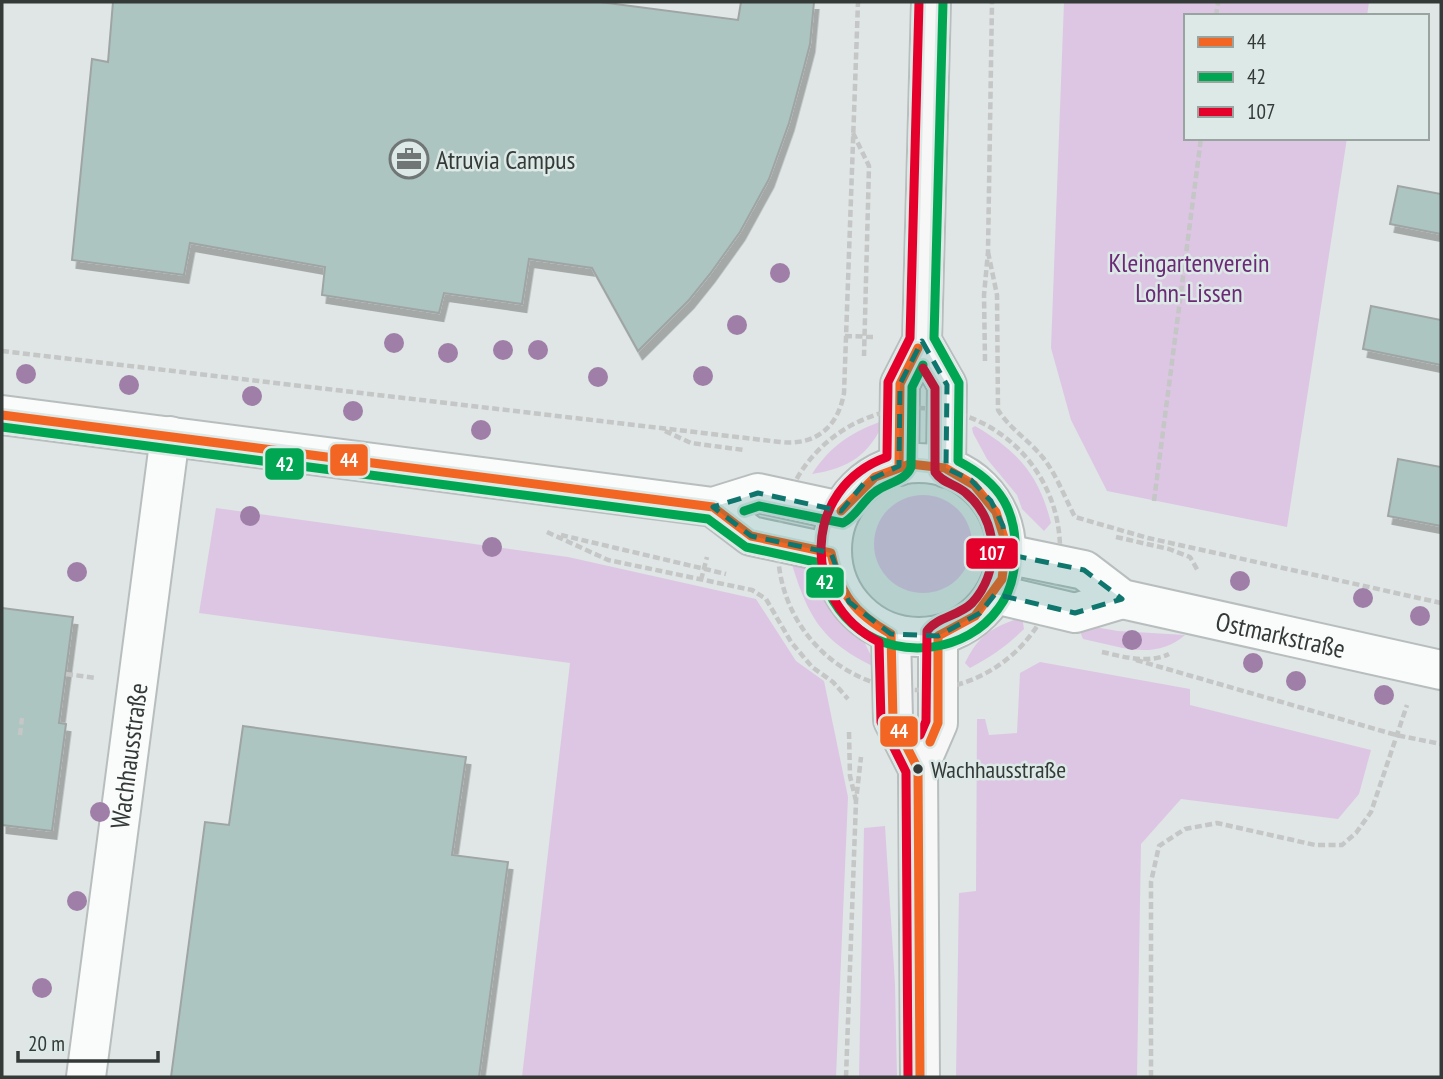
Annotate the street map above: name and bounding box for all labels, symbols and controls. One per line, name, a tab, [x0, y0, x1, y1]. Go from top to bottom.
legend	[1184, 14, 1429, 140]
text: 44	[1247, 28, 1266, 55]
text: 42	[1247, 63, 1266, 90]
text: 107	[1247, 98, 1275, 125]
office icon: Atruvia Campus	[388, 138, 430, 180]
place label: Atruvia Campus	[436, 143, 575, 176]
park label: Kleingartenverein Lohn-Lissen	[1109, 246, 1269, 309]
line badge: 44	[329, 443, 369, 477]
line badge: 42	[264, 447, 305, 481]
text: 44	[340, 448, 358, 472]
text: 42	[276, 452, 294, 476]
line badge: 107	[965, 537, 1019, 570]
text: 107	[978, 541, 1006, 565]
line badge: 42	[805, 566, 845, 599]
text: 42	[816, 570, 834, 594]
street label: Ostmarkstraße	[1213, 604, 1349, 665]
street label: Wachhausstraße	[102, 681, 154, 831]
line badge: 44	[879, 715, 919, 748]
text: 44	[890, 719, 908, 743]
place label: Wachhausstraße	[931, 754, 1066, 785]
marker: Wachhausstraße	[911, 762, 925, 776]
scale bar	[18, 1020, 158, 1064]
text: 20 m	[28, 1030, 65, 1057]

